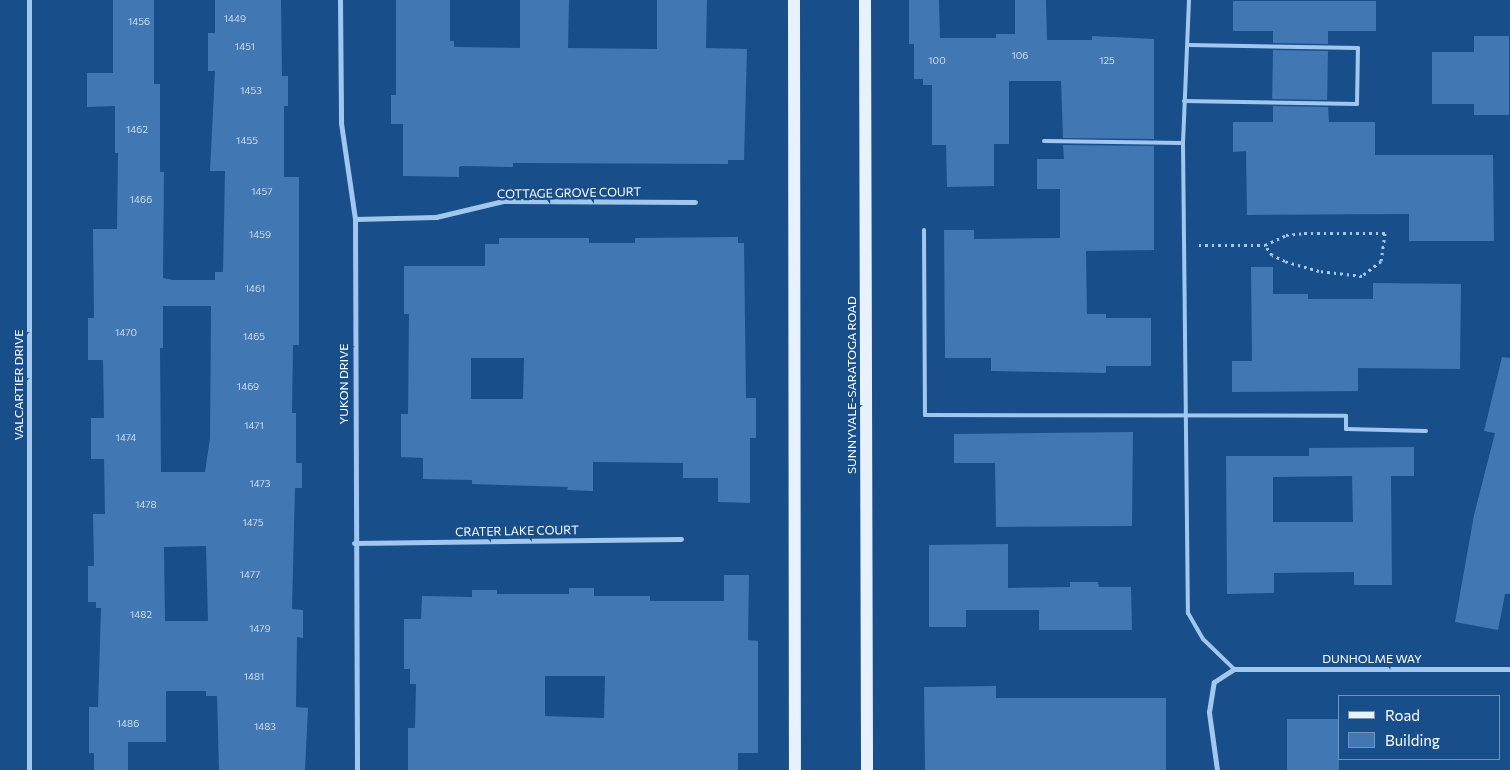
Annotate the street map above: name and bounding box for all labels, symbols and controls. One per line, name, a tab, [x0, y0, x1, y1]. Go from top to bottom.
house number: 1449	[224, 13, 246, 25]
house number: 1456	[128, 16, 150, 28]
house number: 1451	[235, 41, 255, 53]
house number: 106	[1012, 50, 1028, 62]
house number: 100	[928, 55, 946, 67]
house number: 125	[1099, 55, 1115, 67]
house number: 1453	[240, 85, 262, 97]
house number: 1462	[126, 124, 148, 136]
house number: 1455	[236, 135, 258, 147]
street label: COTTAGE GROVE COURT	[497, 185, 641, 201]
house number: 1457	[251, 186, 273, 198]
house number: 1466	[130, 194, 152, 206]
house number: 1459	[249, 229, 271, 241]
house number: 1461	[245, 283, 265, 295]
street label: SUNNYVALE-SARATOGA ROAD	[845, 296, 859, 474]
house number: 1470	[115, 327, 137, 339]
street label: VALCARTIER DRIVE	[12, 330, 26, 440]
house number: 1465	[243, 331, 265, 343]
street label: YUKON DRIVE	[337, 344, 351, 424]
house number: 1469	[237, 381, 259, 393]
house number: 1471	[244, 420, 264, 432]
house number: 1474	[116, 432, 136, 444]
house number: 1473	[249, 478, 271, 490]
house number: 1478	[135, 499, 157, 511]
house number: 1475	[242, 517, 264, 529]
street label: CRATER LAKE COURT	[455, 523, 579, 539]
house number: 1477	[240, 569, 260, 581]
house number: 1482	[130, 609, 152, 621]
house number: 1479	[249, 623, 271, 635]
street label: DUNHOLME WAY	[1322, 652, 1422, 666]
house number: 1481	[244, 671, 264, 683]
legend	[1338, 695, 1500, 760]
text: Road	[1385, 706, 1420, 724]
house number: 1486	[117, 718, 139, 730]
house number: 1483	[254, 721, 276, 733]
text: Building	[1385, 731, 1440, 749]

